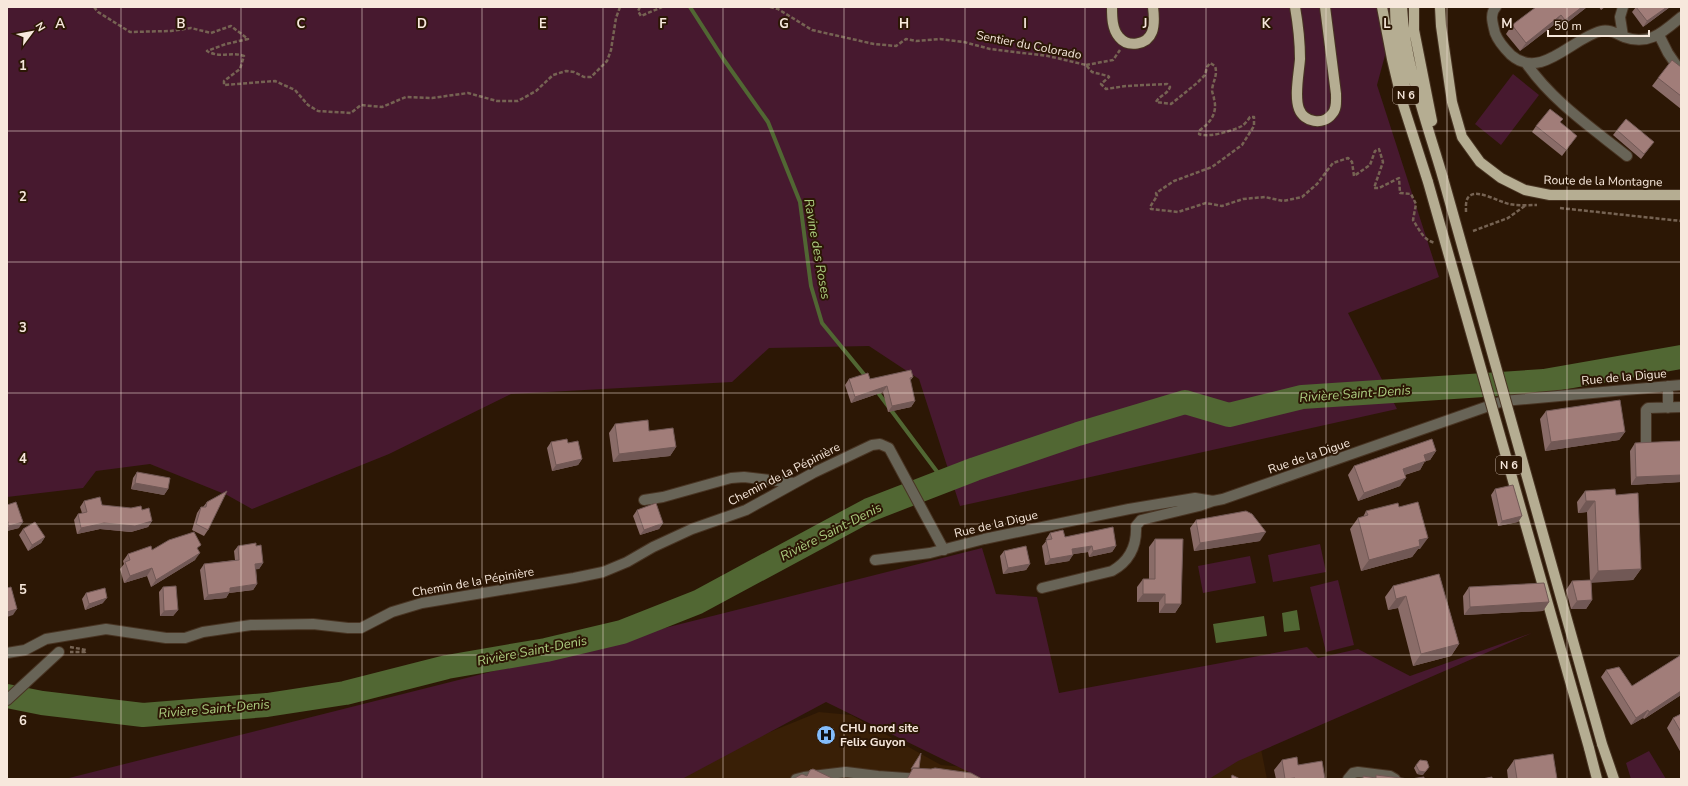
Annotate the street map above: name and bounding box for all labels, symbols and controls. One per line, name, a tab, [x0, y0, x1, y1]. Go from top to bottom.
north arrow	[12, 12, 52, 52]
scale bar	[1548, 12, 1649, 38]
text: A	[55, 15, 65, 33]
text: B	[177, 15, 186, 33]
text: C	[297, 15, 306, 33]
text: D	[417, 15, 427, 33]
text: E	[539, 15, 547, 33]
text: F	[659, 15, 667, 33]
text: G	[779, 15, 789, 33]
text: H	[899, 15, 909, 33]
text: I	[1023, 15, 1027, 33]
text: J	[1142, 15, 1147, 33]
text: K	[1262, 15, 1271, 33]
text: L	[1383, 15, 1391, 33]
text: M	[1501, 15, 1513, 33]
text: 50 m	[1554, 18, 1582, 34]
text: N	[32, 19, 49, 34]
street label: Sentier du Colorado	[975, 27, 1083, 63]
text: 1	[19, 57, 27, 75]
road number: N 6	[1393, 86, 1419, 104]
street label: Route de la Montagne	[1543, 172, 1663, 190]
text: 2	[19, 188, 27, 206]
water label: Ravine des Roses	[799, 197, 835, 301]
text: 3	[19, 319, 27, 337]
street label: Rue de la Digue	[1581, 365, 1667, 389]
water label: Rivière Saint-Denis	[1299, 381, 1411, 407]
street label: Rue de la Digue	[1266, 435, 1352, 477]
street label: Chemin de la Pépinière	[725, 439, 843, 509]
text: 4	[19, 450, 27, 468]
road number: N 6	[1496, 456, 1522, 474]
water label: Rivière Saint-Denis	[777, 499, 885, 565]
street label: Rue de la Digue	[953, 507, 1039, 541]
street label: Chemin de la Pépinière	[411, 563, 535, 601]
text: 5	[19, 581, 27, 599]
water label: Rivière Saint-Denis	[476, 632, 588, 670]
water label: Rivière Saint-Denis	[158, 695, 270, 723]
text: 6	[19, 712, 27, 730]
place label: CHU nord site Felix Guyon	[840, 720, 919, 750]
hospital icon: CHU nord site Felix Guyon	[815, 724, 837, 746]

